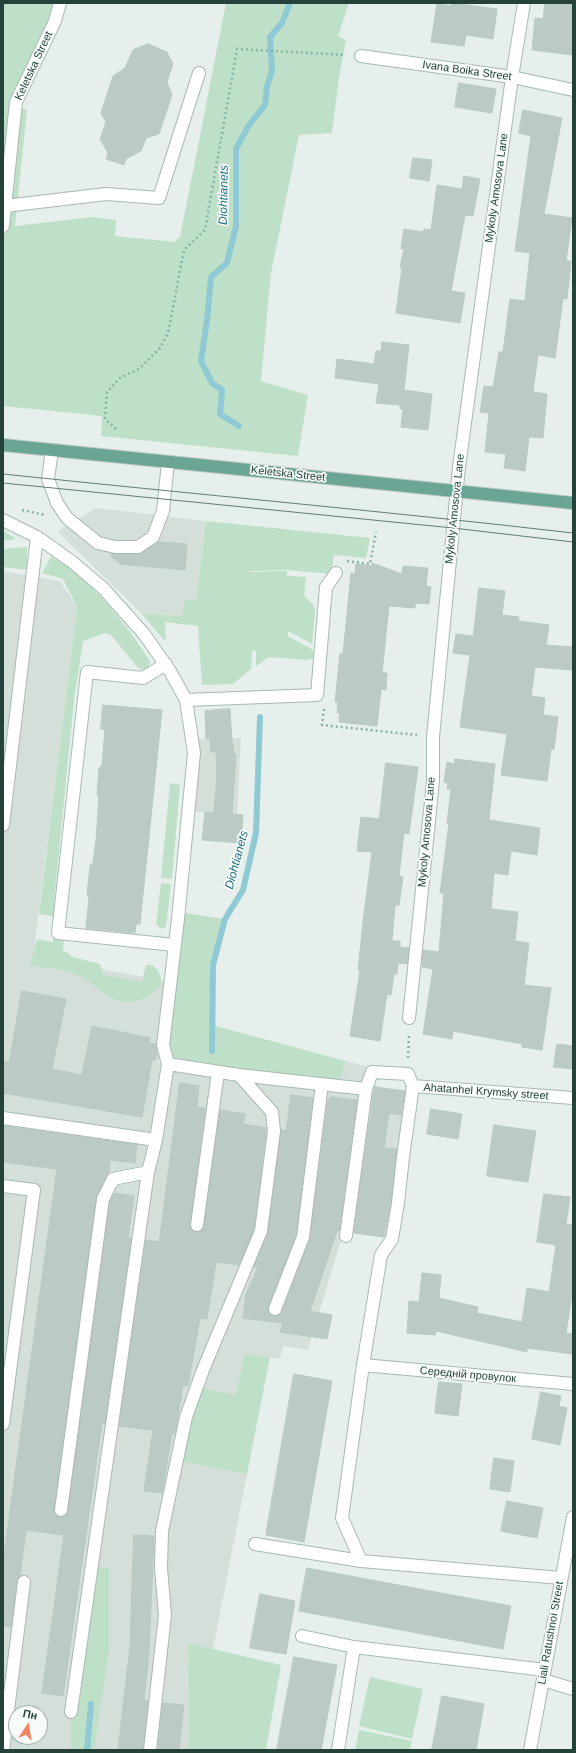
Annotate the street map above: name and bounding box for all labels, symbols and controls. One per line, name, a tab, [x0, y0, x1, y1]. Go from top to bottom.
street label: Keletska Street	[12, 29, 56, 103]
street label: Ivana Boika Street	[422, 58, 512, 84]
street label: Mykoly Amosova Lane	[483, 132, 511, 244]
water label: Diohtianets	[216, 165, 232, 225]
street label: Mykoly Amosova Lane	[443, 453, 467, 565]
street label: Keletska Street	[250, 464, 326, 484]
street label: Mykoly Amosova Lane	[416, 776, 438, 888]
water label: Diohtianets	[222, 829, 252, 891]
street label: Ahatanhel Krymsky street	[423, 1081, 549, 1103]
street label: Середній провулок	[419, 1364, 517, 1386]
street label: Liali Ratushnoi Street	[535, 1580, 567, 1686]
north arrow	[8, 1705, 48, 1745]
text: Пн	[22, 1707, 39, 1722]

